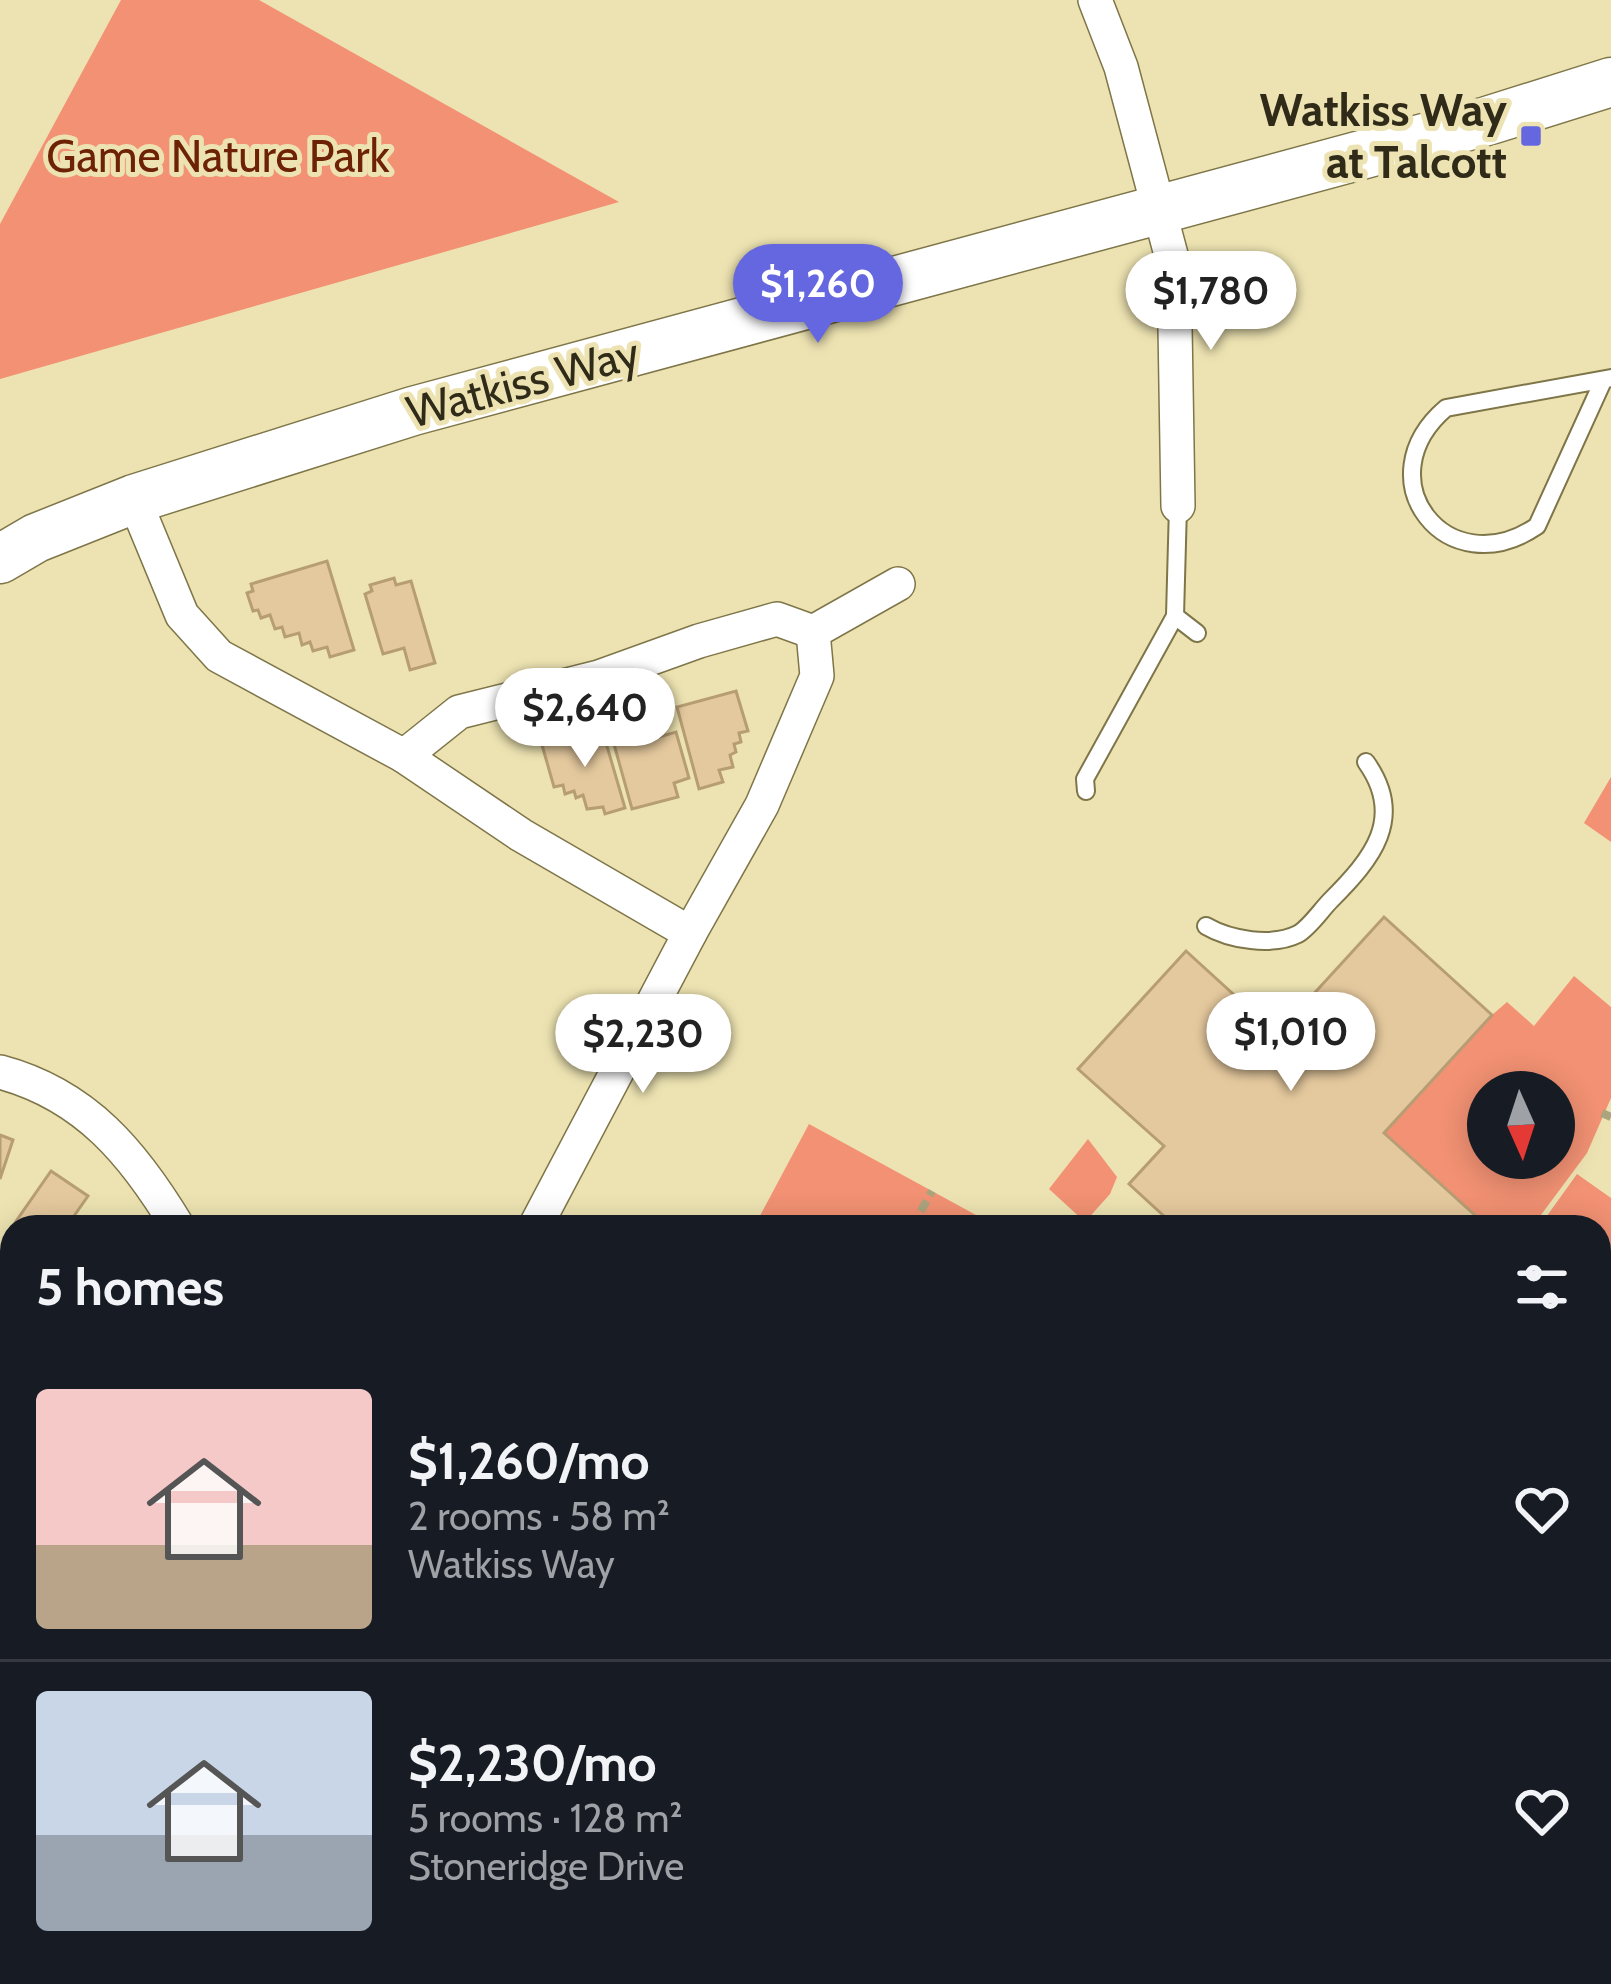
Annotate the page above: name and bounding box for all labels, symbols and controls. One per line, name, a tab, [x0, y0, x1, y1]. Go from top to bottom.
place label: Watkiss Way at Talcott	[1260, 83, 1508, 189]
marker: Watkiss Way at Talcott	[1518, 123, 1544, 149]
park label: Game Nature Park	[46, 129, 391, 183]
pin: $1,260	[720, 244, 916, 346]
pin: $1,780	[1113, 251, 1309, 353]
text: $1,260	[760, 259, 876, 307]
text: $1,780	[1152, 266, 1270, 314]
street label: Watkiss Way	[401, 325, 645, 439]
pin: $2,640	[487, 668, 683, 770]
text: $2,640	[522, 683, 648, 731]
pin: $1,010	[1193, 992, 1389, 1094]
pin: $2,230	[545, 994, 741, 1096]
text: $1,010	[1233, 1007, 1349, 1055]
text: $2,230	[582, 1009, 704, 1057]
north arrow	[1467, 1071, 1575, 1179]
map controls	[1467, 1071, 1575, 1179]
icon: filters	[1509, 1254, 1575, 1320]
text: 5 homes	[36, 1256, 224, 1318]
text: $1,260/mo	[408, 1430, 650, 1492]
icon: home	[132, 1437, 276, 1581]
icon: heart	[1509, 1476, 1575, 1542]
text: 2 rooms · 58 m²	[408, 1492, 670, 1540]
text: Watkiss Way	[408, 1540, 615, 1588]
text: $2,230/mo	[408, 1732, 657, 1794]
icon: home	[132, 1739, 276, 1883]
icon: heart	[1509, 1778, 1575, 1844]
text: 5 rooms · 128 m²	[408, 1794, 682, 1842]
text: Stoneridge Drive	[408, 1842, 684, 1890]

